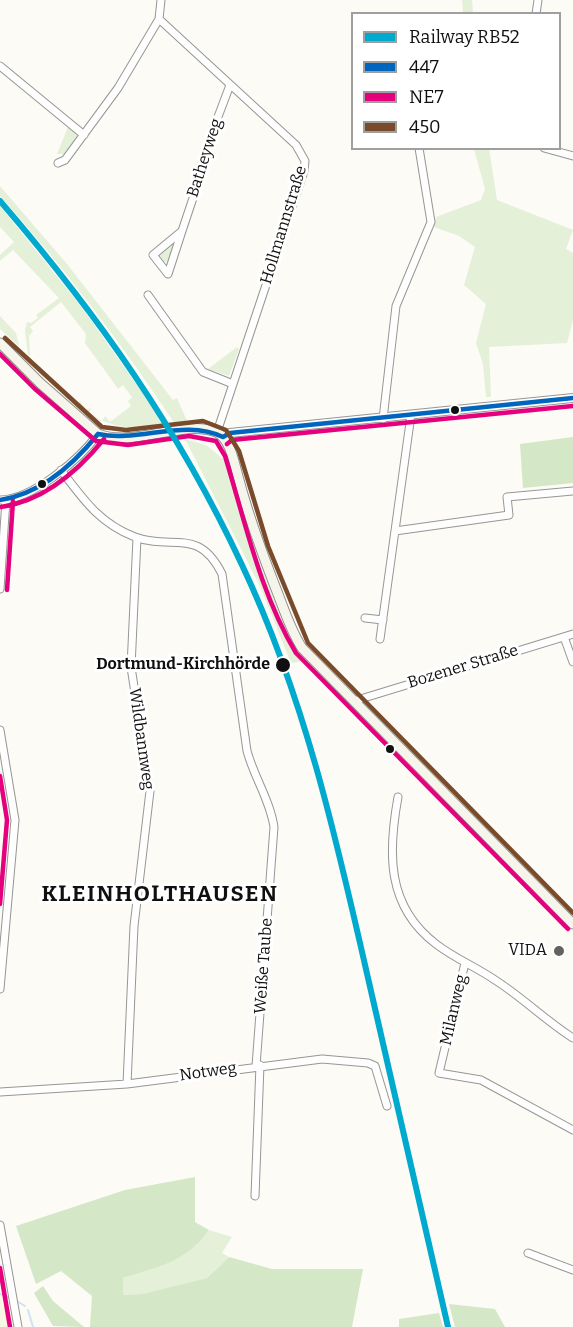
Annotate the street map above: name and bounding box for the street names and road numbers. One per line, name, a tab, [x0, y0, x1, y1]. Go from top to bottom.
street label: Batheyweg	[183, 116, 227, 200]
street label: Hollmannstraße	[257, 163, 311, 287]
street label: Bozener Straße	[405, 641, 521, 693]
street label: Wildbannweg	[124, 687, 158, 791]
street label: Weiße Taube	[251, 917, 277, 1015]
street label: Milanweg	[437, 973, 471, 1047]
street label: Notweg	[178, 1058, 238, 1086]

